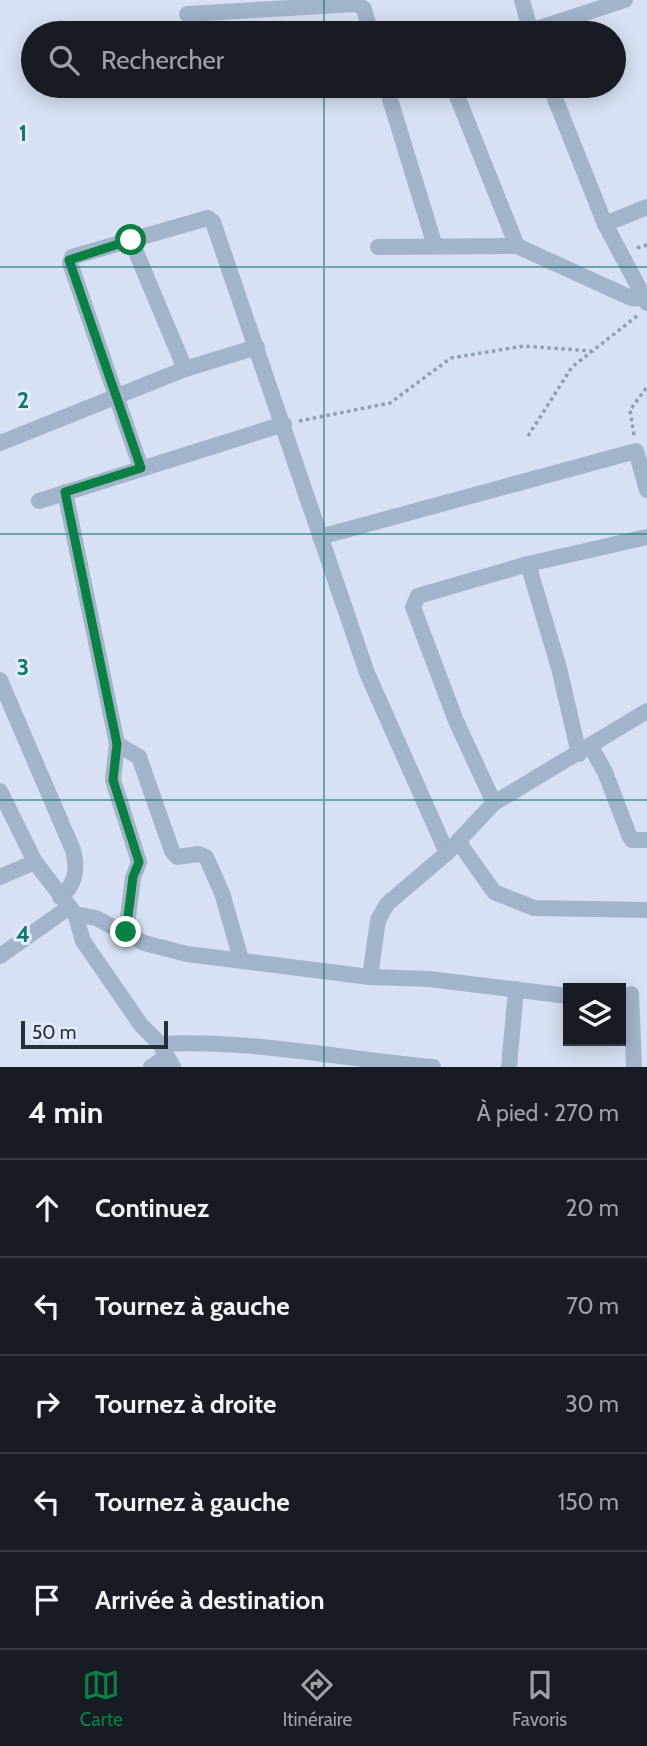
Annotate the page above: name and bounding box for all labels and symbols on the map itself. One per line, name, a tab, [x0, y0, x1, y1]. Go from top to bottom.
text: 1	[19, 119, 27, 147]
route start	[115, 224, 146, 255]
text: 2	[17, 386, 29, 414]
text: 3	[17, 653, 29, 681]
route end	[110, 916, 141, 947]
text: 4	[16, 920, 30, 948]
scale bar	[21, 1018, 168, 1050]

